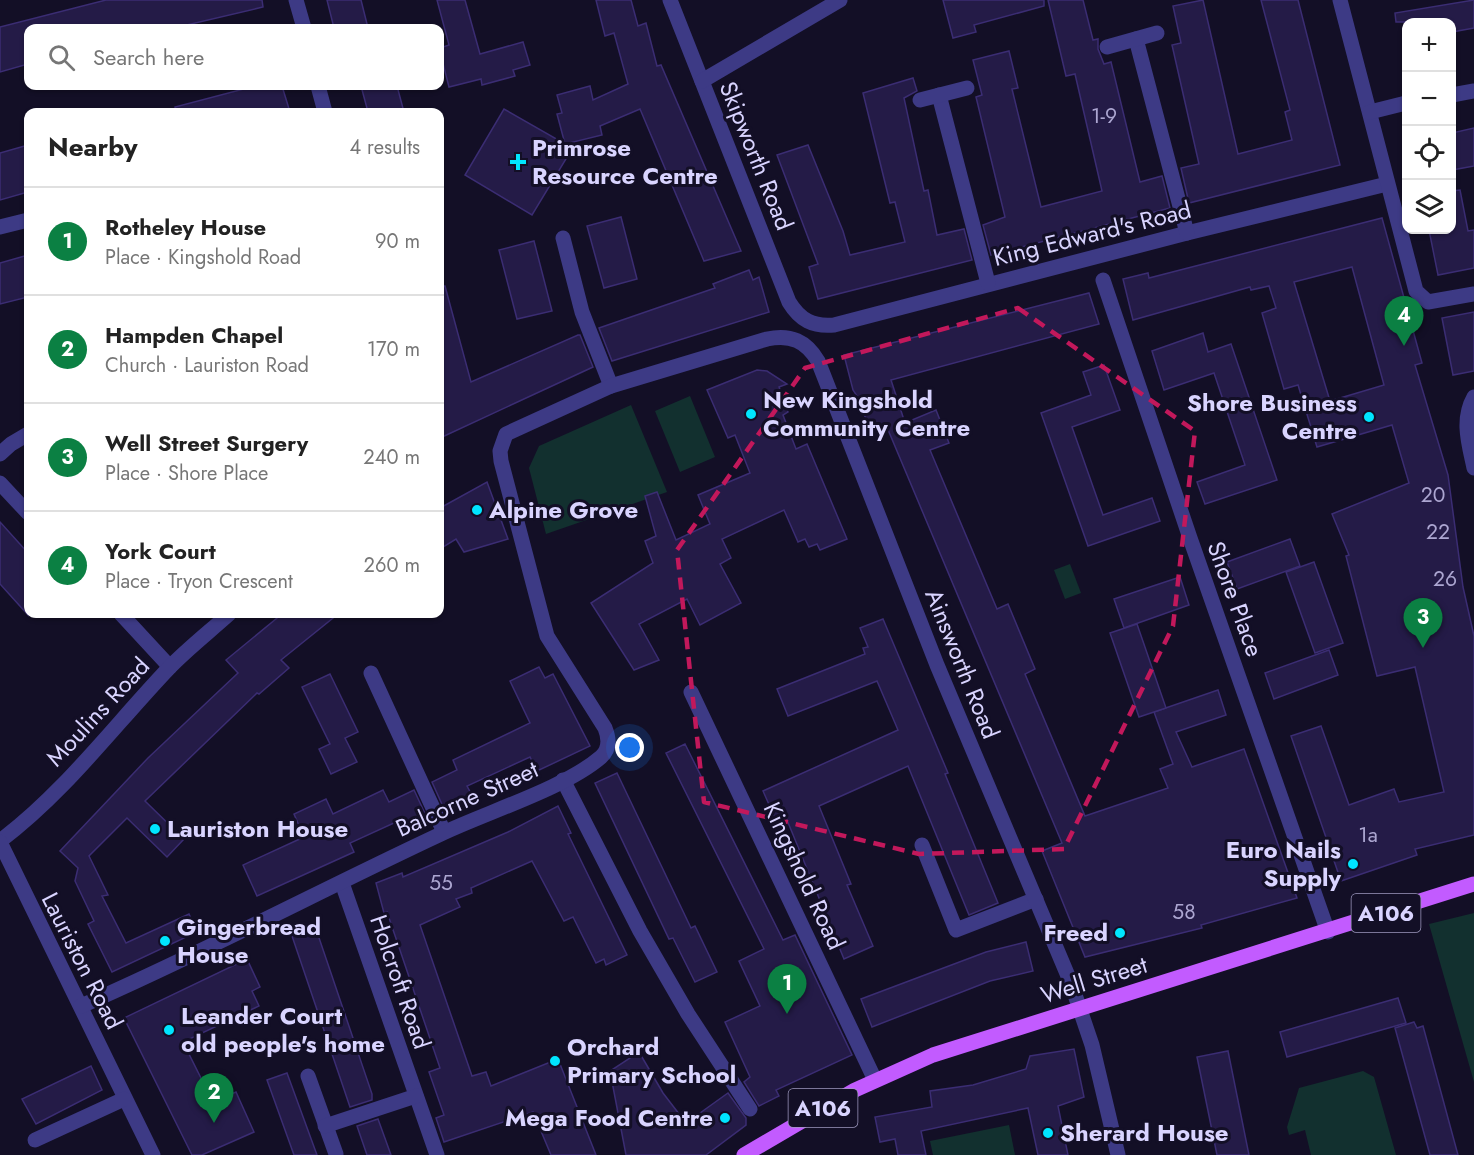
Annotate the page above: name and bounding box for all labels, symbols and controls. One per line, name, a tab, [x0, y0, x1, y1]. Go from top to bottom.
map controls	[1402, 18, 1456, 234]
button: +	[1402, 18, 1456, 72]
search box	[24, 24, 444, 90]
icon: search	[45, 41, 78, 74]
text: Search here	[93, 41, 204, 73]
button: −	[1402, 72, 1456, 126]
street label: Skipworth Road	[711, 76, 802, 236]
house number: 1-9	[1091, 101, 1117, 131]
button: locate	[1402, 126, 1456, 180]
text: Nearby	[48, 128, 137, 166]
place label: Primrose Resource Centre	[532, 130, 718, 193]
text: 4 results	[349, 133, 420, 162]
marker: Primrose Resource Centre	[509, 153, 527, 171]
button: layers	[1402, 180, 1456, 234]
street label: King Edward's Road	[989, 192, 1195, 275]
text: Rotheley House	[105, 211, 266, 243]
text: 1	[62, 227, 73, 256]
text: 90 m	[375, 227, 420, 256]
text: Place · Kingshold Road	[105, 243, 301, 272]
pin: 4	[1384, 296, 1424, 346]
text: Hampden Chapel	[105, 319, 283, 351]
text: 2	[61, 335, 74, 364]
text: 170 m	[367, 335, 420, 364]
text: Church · Lauriston Road	[105, 351, 309, 380]
place label: New Kingshold Community Centre	[763, 382, 970, 445]
place label: Shore Business Centre	[1187, 385, 1357, 448]
marker: New Kingshold Community Centre	[744, 407, 758, 421]
marker: Shore Business Centre	[1362, 410, 1376, 424]
text: Well Street Surgery	[105, 427, 308, 459]
text: 3	[61, 443, 74, 472]
text: 240 m	[363, 443, 420, 472]
text: Place · Shore Place	[105, 459, 268, 488]
house number: 20	[1421, 480, 1445, 510]
place label: Alpine Grove	[488, 492, 638, 527]
marker: Alpine Grove	[470, 503, 484, 517]
house number: 22	[1426, 517, 1450, 547]
text: York Court	[105, 535, 216, 567]
street label: Shore Place	[1198, 536, 1272, 661]
text: 4	[61, 551, 74, 580]
text: 260 m	[364, 551, 420, 580]
house number: 26	[1433, 564, 1457, 594]
text: Place · Tryon Crescent	[105, 567, 293, 596]
street label: Ainsworth Road	[916, 584, 1008, 744]
pin: 3	[1404, 598, 1442, 648]
street label: Moulins Road	[38, 649, 158, 774]
your location	[615, 733, 644, 762]
street label: Balcorne Street	[390, 751, 544, 846]
street label: Kingshold Road	[755, 796, 854, 956]
place label: Lauriston House	[167, 811, 348, 846]
house number: 1a	[1358, 820, 1378, 850]
marker: Lauriston House	[148, 822, 162, 836]
place label: Euro Nails Supply	[1226, 832, 1341, 895]
marker: Euro Nails Supply	[1346, 857, 1360, 871]
house number: 55	[429, 868, 453, 898]
street label: Lauriston Road	[33, 886, 132, 1035]
road number: A106	[1352, 894, 1420, 932]
house number: 58	[1172, 897, 1196, 927]
place label: Gingerbread House	[177, 909, 321, 972]
street label: Holcroft Road	[361, 910, 440, 1054]
place label: Freed	[1043, 915, 1108, 950]
marker: Freed	[1113, 926, 1127, 940]
marker: Gingerbread House	[158, 934, 172, 948]
street label: Well Street	[1036, 947, 1152, 1012]
pin: 1	[768, 964, 806, 1014]
place label: Leander Court old people's home	[181, 998, 385, 1061]
marker: Leander Court old people's home	[162, 1023, 176, 1037]
place label: Orchard Primary School	[567, 1029, 736, 1092]
marker: Orchard Primary School	[548, 1054, 562, 1068]
pin: 2	[194, 1074, 234, 1123]
road number: A106	[788, 1089, 858, 1127]
place label: Mega Food Centre	[505, 1100, 713, 1135]
marker: Mega Food Centre	[718, 1111, 732, 1125]
place label: Sherard House	[1060, 1115, 1229, 1150]
marker: Sherard House	[1041, 1126, 1055, 1140]

